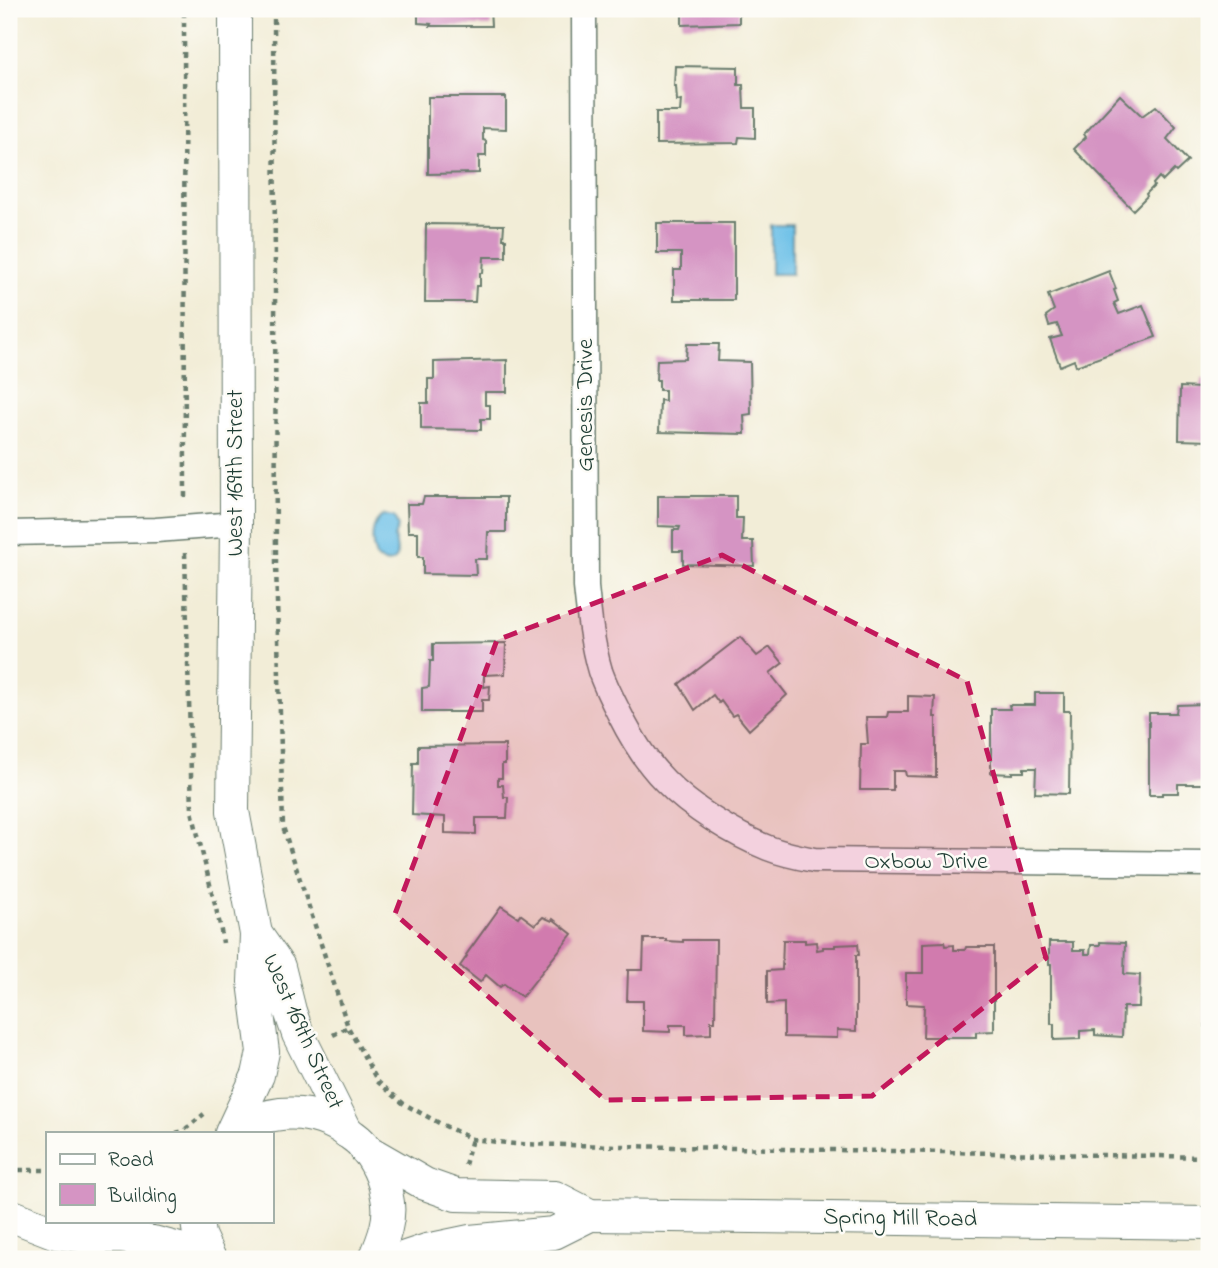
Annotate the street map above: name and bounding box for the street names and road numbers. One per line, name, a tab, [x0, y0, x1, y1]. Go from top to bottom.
street label: Genesis Drive	[569, 338, 604, 472]
street label: West 169th Street	[219, 390, 254, 557]
street label: Oxbow Drive	[864, 845, 988, 880]
street label: West 169th Street	[252, 949, 352, 1115]
street label: Spring Mill Road	[823, 1200, 978, 1238]

